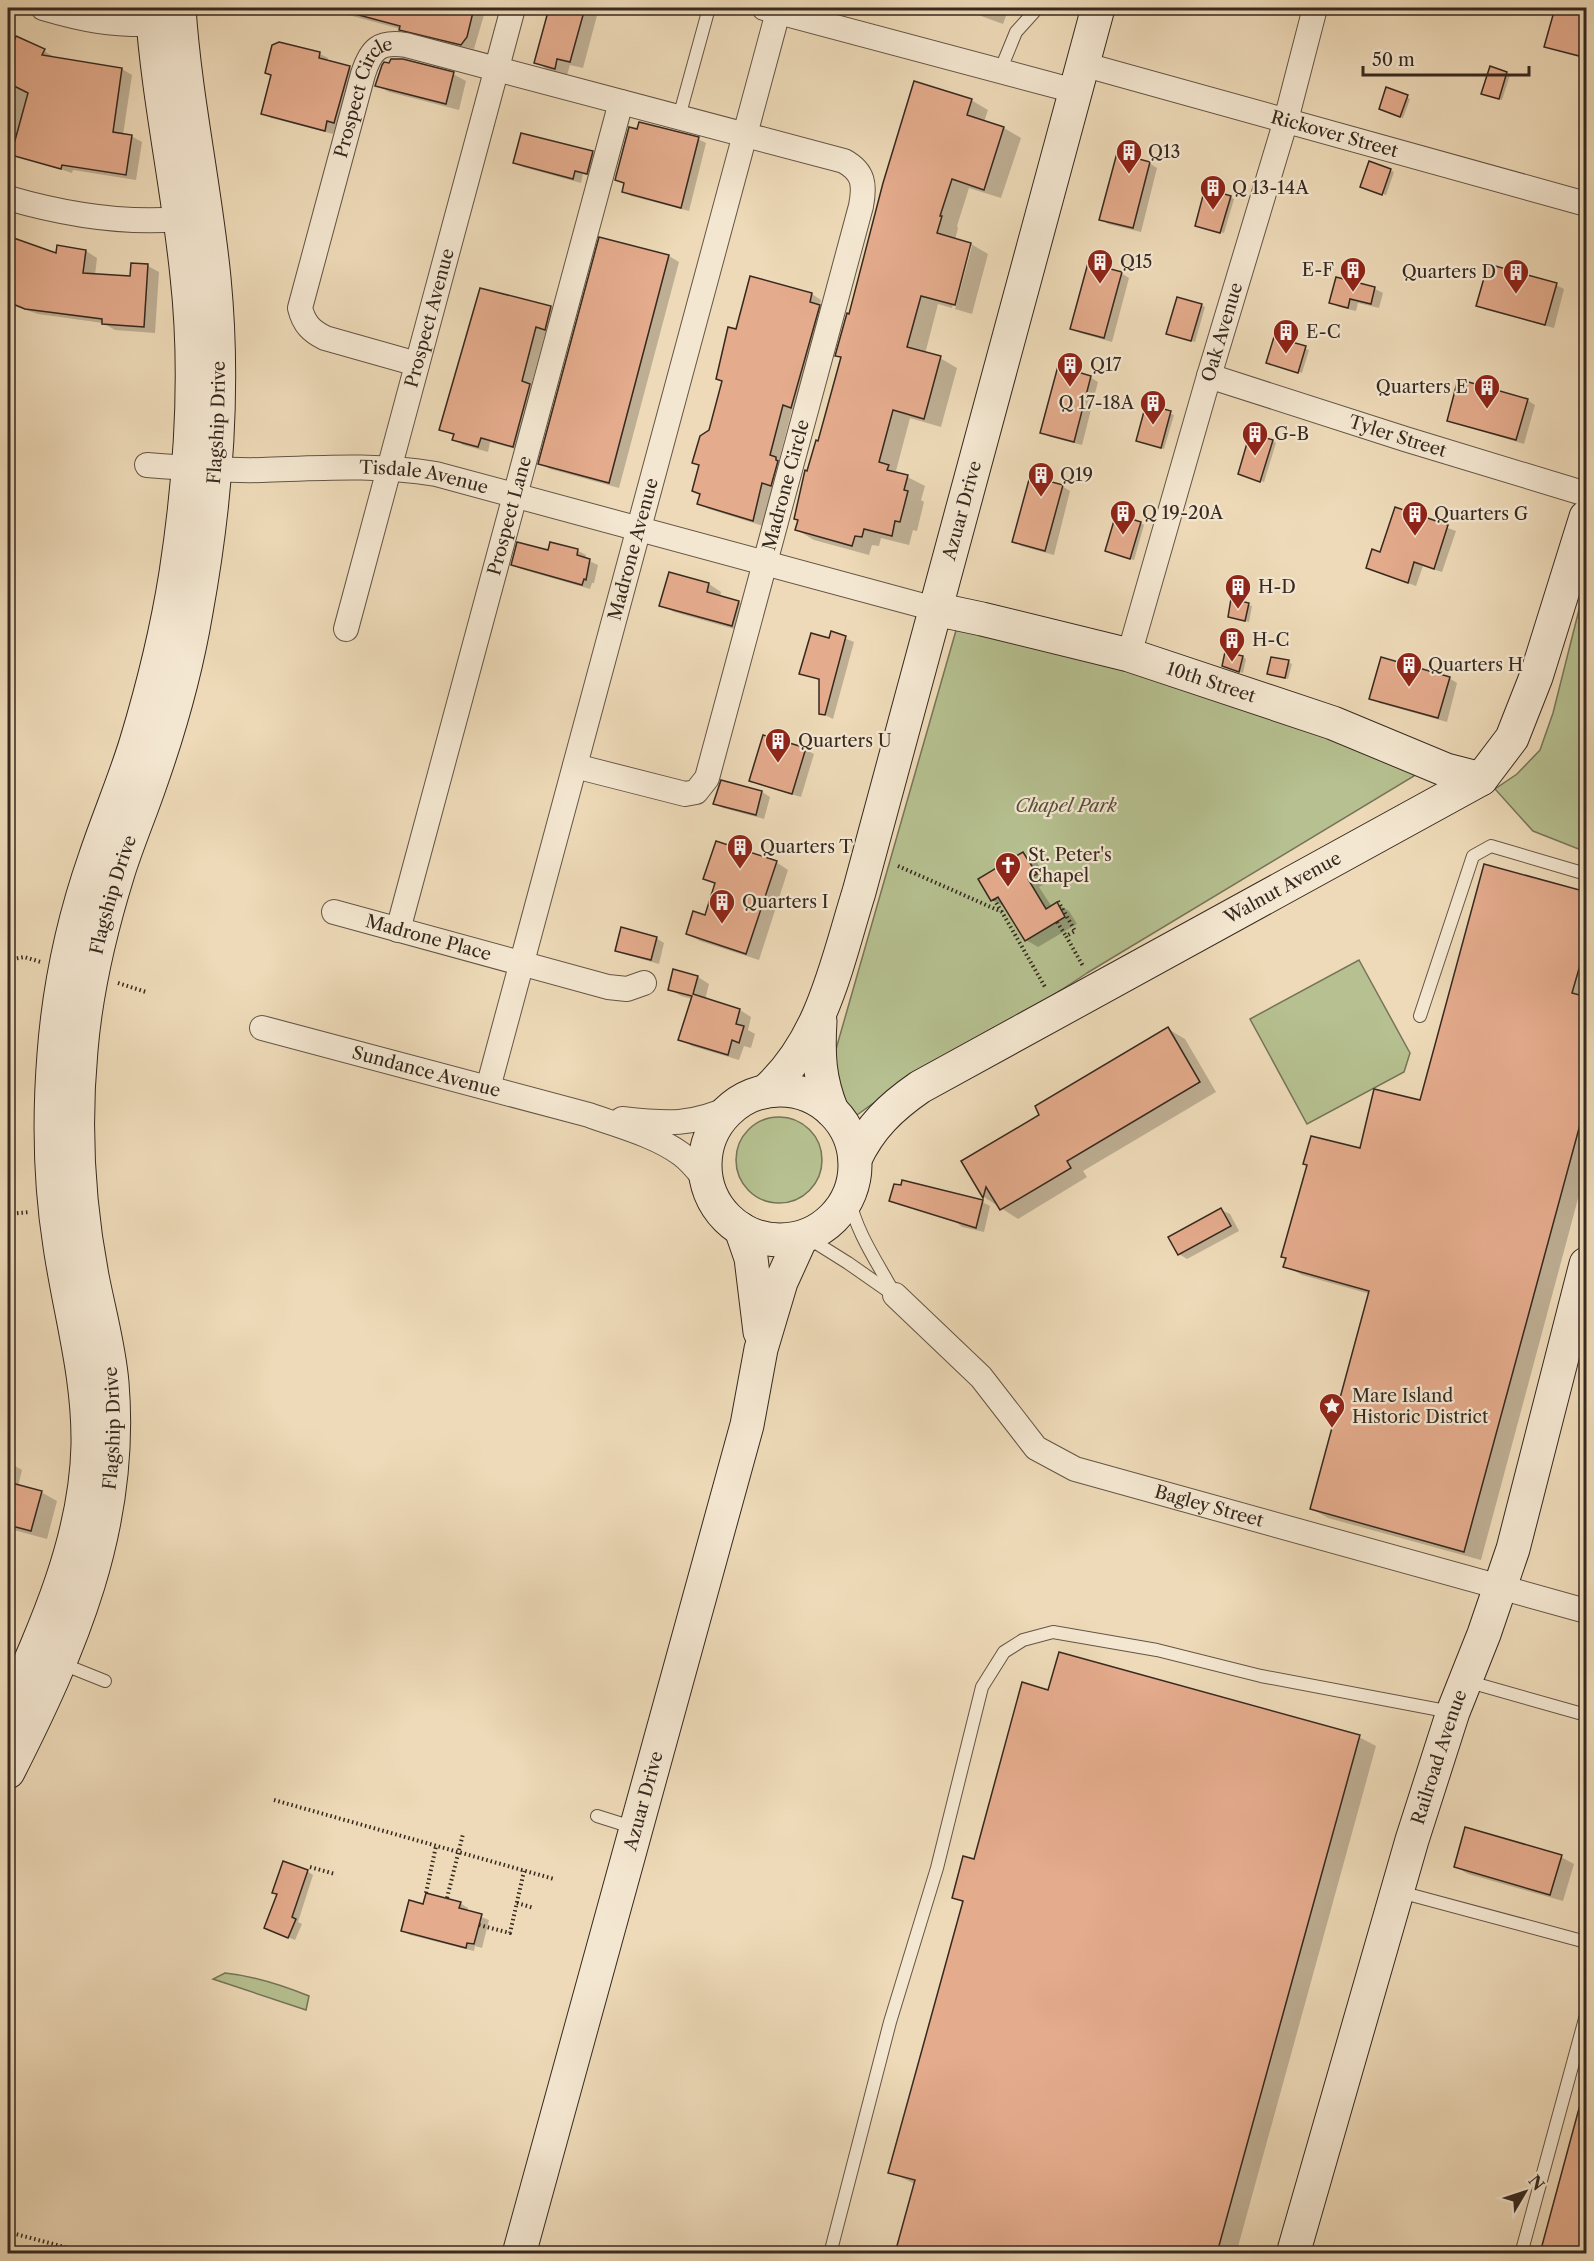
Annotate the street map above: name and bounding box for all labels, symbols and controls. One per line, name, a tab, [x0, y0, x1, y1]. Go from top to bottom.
street label: Prospect Circle	[330, 33, 394, 160]
scale bar	[1363, 39, 1530, 77]
text: 50 m	[1372, 49, 1415, 71]
street label: Rickover Street	[1268, 106, 1401, 162]
building icon: Q13	[1114, 137, 1144, 175]
place label: Q13	[1148, 141, 1180, 163]
building icon: Q 13-14A	[1198, 173, 1228, 211]
place label: Q 13-14A	[1232, 177, 1309, 199]
street label: Prospect Avenue	[400, 246, 459, 390]
building icon: Q15	[1085, 247, 1115, 285]
place label: Q15	[1120, 251, 1152, 273]
building icon: E-F	[1338, 255, 1368, 293]
building icon: Quarters D	[1501, 257, 1531, 295]
place label: E-F	[1302, 259, 1334, 281]
place label: Quarters D	[1402, 261, 1496, 283]
street label: Oak Avenue	[1197, 280, 1247, 384]
building icon: E-C	[1271, 317, 1301, 355]
place label: E-C	[1306, 321, 1341, 343]
building icon: Q17	[1055, 350, 1085, 388]
place label: Q17	[1090, 354, 1122, 376]
street label: Flagship Drive	[203, 361, 230, 485]
building icon: Quarters E	[1472, 372, 1502, 410]
place label: Quarters E	[1376, 376, 1468, 398]
building icon: Q 17-18A	[1138, 388, 1168, 426]
place label: Q 17-18A	[1059, 392, 1135, 414]
street label: Tyler Street	[1346, 411, 1450, 462]
street label: Madrone Circle	[758, 417, 814, 553]
building icon: G-B	[1240, 419, 1270, 457]
place label: G-B	[1274, 423, 1309, 445]
street label: Prospect Lane	[483, 454, 536, 578]
street label: Tisdale Avenue	[359, 457, 491, 499]
street label: Azuar Drive	[938, 458, 986, 564]
building icon: Q19	[1026, 460, 1056, 498]
place label: Q19	[1060, 464, 1093, 486]
street label: Madrone Avenue	[604, 476, 663, 623]
building icon: Q 19-20A	[1108, 498, 1138, 536]
building icon: Quarters G	[1400, 499, 1430, 537]
place label: Q 19-20A	[1142, 502, 1224, 524]
place label: Quarters G	[1434, 503, 1529, 525]
building icon: H-D	[1223, 572, 1253, 610]
place label: H-D	[1258, 576, 1296, 598]
building icon: H-C	[1217, 625, 1247, 663]
place label: H-C	[1252, 629, 1289, 651]
building icon: Quarters H	[1394, 650, 1424, 688]
place label: Quarters H	[1428, 654, 1523, 676]
street label: 10th Street	[1164, 657, 1259, 708]
building icon: Quarters U	[763, 726, 793, 764]
place label: Quarters U	[798, 730, 892, 752]
park label: Chapel Park	[1015, 795, 1117, 817]
street label: Flagship Drive	[85, 832, 141, 957]
building icon: Quarters T	[725, 832, 755, 870]
place label: Quarters T	[760, 836, 853, 858]
place label: St. Peter's Chapel	[1028, 844, 1112, 887]
street label: Walnut Avenue	[1220, 847, 1345, 929]
church icon: St. Peter's Chapel	[993, 850, 1023, 888]
building icon: Quarters I	[707, 887, 737, 925]
place label: Quarters I	[742, 891, 829, 913]
street label: Madrone Place	[363, 910, 494, 966]
street label: Sundance Avenue	[350, 1041, 503, 1102]
street label: Flagship Drive	[98, 1365, 125, 1491]
place label: Mare Island Historic District	[1352, 1385, 1489, 1428]
place icon: Mare Island Historic District	[1317, 1391, 1347, 1429]
street label: Bagley Street	[1152, 1481, 1267, 1532]
street label: Railroad Avenue	[1407, 1686, 1472, 1827]
street label: Azuar Drive	[619, 1749, 668, 1854]
north arrow	[1495, 2162, 1555, 2222]
text: N	[1525, 2171, 1549, 2194]

